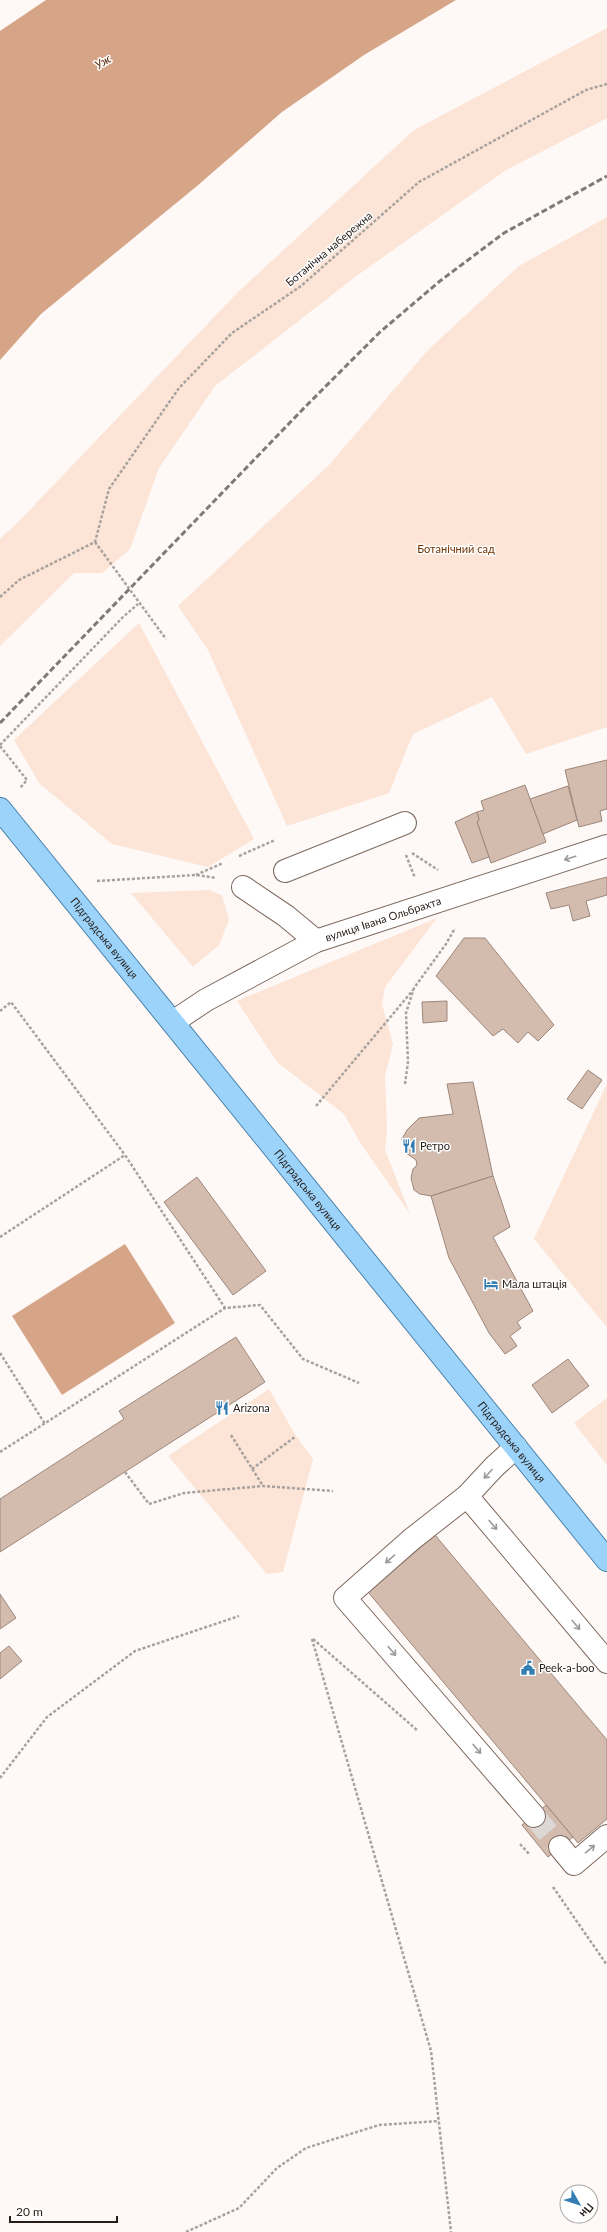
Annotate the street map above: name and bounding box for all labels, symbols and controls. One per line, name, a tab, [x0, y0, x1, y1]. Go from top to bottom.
water label: Уж	[92, 51, 114, 72]
street label: Ботанічна набережна	[283, 209, 375, 289]
park label: Ботанічний сад	[417, 542, 495, 555]
one-way arrow	[564, 854, 576, 862]
street label: вулиця Івана Ольбрахта	[323, 894, 443, 944]
street label: Підградська вулиця	[68, 895, 141, 981]
restaurant icon: Ретро	[401, 1138, 417, 1154]
place label: Ретро	[420, 1139, 450, 1152]
street label: Підградська вулиця	[272, 1147, 345, 1233]
hotel icon: Мала штація	[483, 1276, 499, 1292]
place label: Мала штація	[502, 1277, 567, 1290]
street label: Підградська вулиця	[475, 1399, 549, 1485]
restaurant icon: Arizona	[214, 1400, 230, 1416]
place label: Arizona	[233, 1401, 270, 1414]
one-way arrow	[483, 1468, 492, 1479]
one-way arrow	[488, 1520, 497, 1531]
one-way arrow	[385, 1554, 395, 1563]
one-way arrow	[572, 1620, 581, 1630]
one-way arrow	[387, 1646, 397, 1656]
public building icon: Peek-a-boo	[520, 1660, 536, 1676]
place label: Peek-a-boo	[539, 1661, 595, 1674]
one-way arrow	[473, 1743, 482, 1754]
one-way arrow	[585, 1845, 595, 1854]
north arrow	[559, 2184, 599, 2224]
scale bar	[10, 2198, 117, 2224]
text: Пн	[578, 2201, 597, 2220]
text: 20 m	[16, 2204, 43, 2219]

